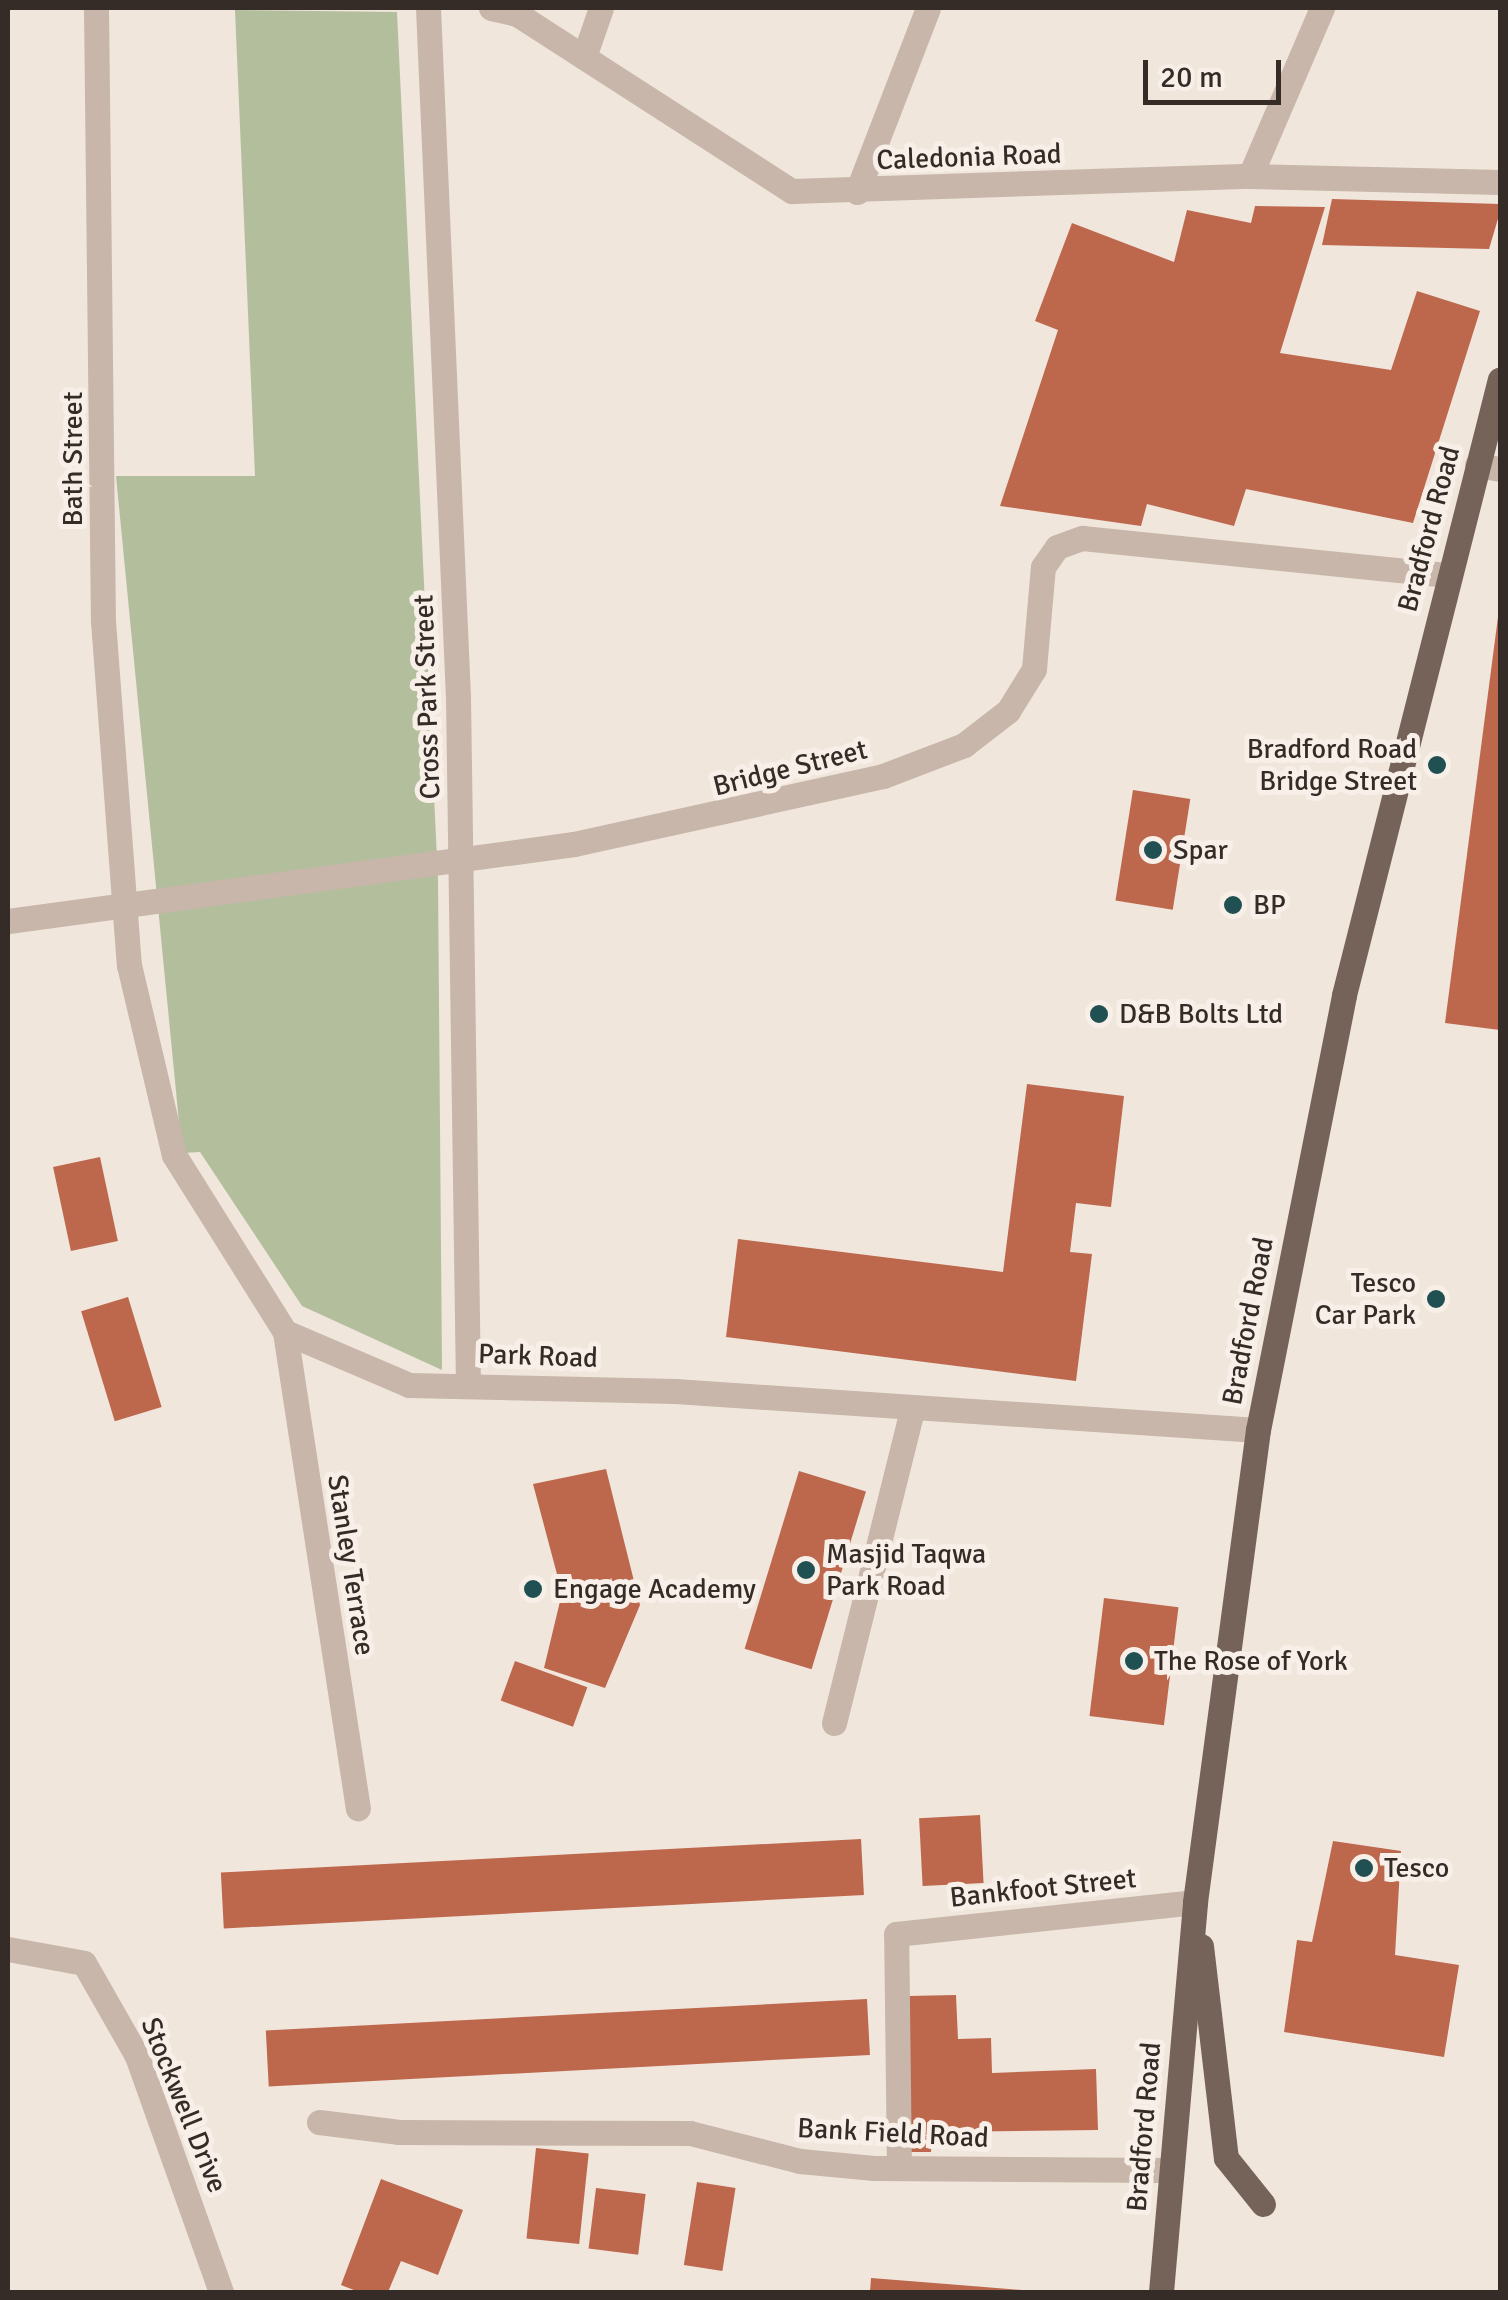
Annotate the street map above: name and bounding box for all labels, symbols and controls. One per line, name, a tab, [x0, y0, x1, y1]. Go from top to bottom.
scale bar	[1148, 40, 1286, 102]
text: 20 m	[1160, 59, 1223, 96]
street label: Caledonia Road	[876, 137, 1062, 177]
street label: Bath Street	[56, 392, 90, 526]
street label: Bradford Road	[1391, 442, 1467, 616]
street label: Cross Park Street	[407, 594, 447, 800]
place label: Bradford Road Bridge Street	[1247, 732, 1417, 798]
street label: Bridge Street	[709, 733, 871, 803]
marker: Bradford Road Bridge Street	[1426, 754, 1448, 776]
place label: Spar	[1173, 833, 1228, 867]
marker: Spar	[1142, 839, 1164, 861]
place label: BP	[1253, 888, 1286, 922]
marker: BP	[1222, 894, 1244, 916]
place label: D&B Bolts Ltd	[1119, 997, 1283, 1031]
marker: D&B Bolts Ltd	[1088, 1003, 1110, 1025]
street label: Bradford Road	[1215, 1234, 1281, 1408]
place label: Tesco Car Park	[1315, 1266, 1416, 1332]
marker: Tesco Car Park	[1425, 1288, 1447, 1310]
street label: Park Road	[478, 1337, 598, 1375]
street label: Stanley Terrace	[320, 1472, 382, 1658]
place label: Masjid Taqwa Park Road	[826, 1537, 986, 1603]
marker: Masjid Taqwa Park Road	[795, 1559, 817, 1581]
place label: Engage Academy	[553, 1572, 756, 1606]
marker: Engage Academy	[522, 1578, 544, 1600]
place label: The Rose of York	[1154, 1644, 1348, 1678]
marker: The Rose of York	[1123, 1650, 1145, 1672]
place label: Tesco	[1384, 1851, 1449, 1885]
marker: Tesco	[1353, 1857, 1375, 1879]
street label: Bankfoot Street	[948, 1862, 1138, 1914]
street label: Stockwell Drive	[134, 2013, 234, 2197]
street label: Bradford Road	[1120, 2041, 1168, 2213]
street label: Bank Field Road	[796, 2111, 990, 2155]

